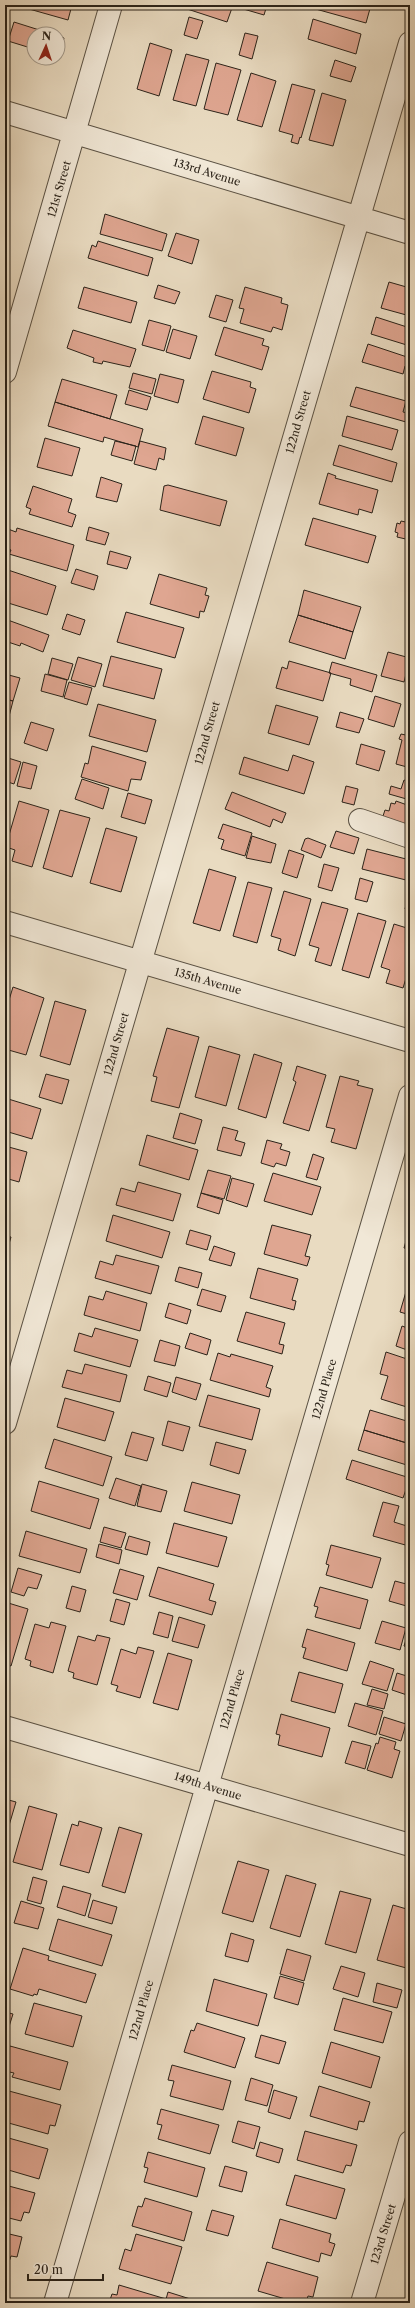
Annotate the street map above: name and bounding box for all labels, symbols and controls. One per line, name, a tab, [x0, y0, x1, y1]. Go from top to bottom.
north arrow	[26, 26, 66, 66]
text: N	[41, 29, 52, 43]
street label: 133rd Avenue	[172, 155, 242, 189]
street label: 121st Street	[44, 159, 74, 219]
street label: 122nd Street	[282, 389, 314, 455]
street label: 122nd Street	[191, 700, 223, 766]
street label: 135th Avenue	[173, 965, 243, 997]
street label: 122nd Street	[100, 1011, 132, 1077]
street label: 122nd Place	[309, 1357, 339, 1421]
street label: 122nd Place	[217, 1667, 247, 1731]
street label: 149th Avenue	[173, 1769, 243, 1803]
street label: 122nd Place	[126, 1978, 156, 2042]
street label: 123rd Street	[367, 2202, 399, 2266]
scale bar	[28, 2256, 103, 2282]
text: 20 m	[34, 2262, 63, 2277]

